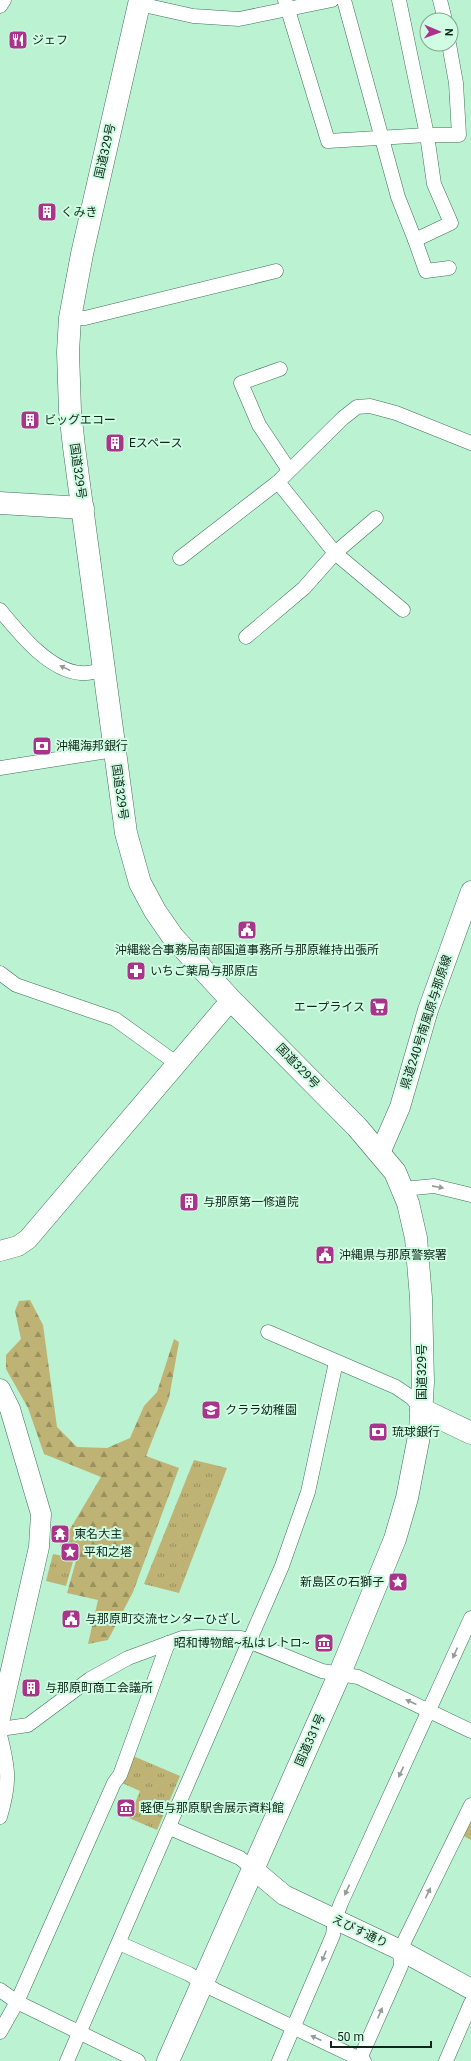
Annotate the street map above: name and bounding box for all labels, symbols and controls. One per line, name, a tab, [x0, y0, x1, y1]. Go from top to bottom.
north arrow	[419, 12, 459, 52]
text: N	[442, 28, 455, 37]
restaurant icon: ジェフ	[7, 29, 29, 51]
place label: ジェフ	[32, 33, 68, 47]
street label: 国道329号	[92, 122, 118, 180]
building icon: くみき	[36, 201, 58, 223]
place label: くみき	[61, 205, 97, 219]
building icon: ビッグエコー	[19, 409, 41, 431]
place label: ビッグエコー	[44, 413, 116, 427]
building icon: Eスペース	[104, 432, 126, 454]
place label: Eスペース	[129, 436, 182, 450]
street label: 国道329号	[67, 442, 89, 500]
one-way arrow	[59, 665, 71, 671]
bank icon: 沖縄海邦銀行	[31, 735, 53, 757]
place label: 沖縄海邦銀行	[56, 739, 128, 753]
street label: 国道329号	[109, 763, 131, 821]
public building icon: 沖縄総合事務局南部国道事務所与那原維持出張所	[236, 919, 258, 941]
place label: 沖縄総合事務局南部国道事務所与那原維持出張所	[115, 943, 379, 957]
street label: 県道240号南風原与那原線	[398, 953, 454, 1091]
pharmacy icon: いちご薬局与那原店	[125, 960, 147, 982]
place label: いちご薬局与那原店	[150, 964, 258, 978]
supermarket icon: エープライス	[368, 996, 390, 1018]
place label: エープライス	[294, 1000, 365, 1014]
street label: 国道329号	[273, 1041, 323, 1091]
one-way arrow	[431, 1185, 444, 1191]
building icon: 与那原第一修道院	[178, 1191, 200, 1213]
place label: 与那原第一修道院	[203, 1195, 299, 1209]
public building icon: 沖縄県与那原警察署	[314, 1244, 336, 1266]
place label: 沖縄県与那原警察署	[339, 1248, 447, 1262]
street label: 国道329号	[415, 1344, 429, 1400]
school or university icon: クララ幼稚園	[200, 1399, 222, 1421]
place label: クララ幼稚園	[225, 1403, 297, 1417]
bank icon: 琉球銀行	[367, 1421, 389, 1443]
place label: 琉球銀行	[392, 1425, 440, 1439]
temple icon: 東名大主	[49, 1523, 71, 1545]
place label: 東名大主	[74, 1527, 122, 1541]
place icon: 平和之塔	[59, 1541, 81, 1563]
place label: 平和之塔	[84, 1545, 132, 1559]
place icon: 新島区の石獅子	[387, 1571, 409, 1593]
place label: 新島区の石獅子	[300, 1575, 384, 1589]
public building icon: 与那原町交流センターひざし	[60, 1608, 82, 1630]
place label: 与那原町交流センターひざし	[85, 1612, 241, 1626]
museum icon: 昭和博物館~私はレトロ~	[313, 1632, 335, 1654]
place label: 昭和博物館~私はレトロ~	[174, 1636, 310, 1650]
one-way arrow	[452, 1648, 458, 1659]
building icon: 与那原町商工会議所	[20, 1677, 42, 1699]
place label: 与那原町商工会議所	[45, 1681, 153, 1695]
one-way arrow	[405, 1699, 417, 1705]
street label: 国道331号	[292, 1711, 328, 1769]
one-way arrow	[398, 1766, 404, 1777]
museum icon: 軽便与那原駅舎展示資料館	[115, 1797, 137, 1819]
place label: 軽便与那原駅舎展示資料館	[140, 1801, 284, 1815]
one-way arrow	[344, 1884, 350, 1896]
one-way arrow	[425, 1888, 431, 1899]
street label: えびす通り	[330, 1912, 390, 1950]
one-way arrow	[321, 1950, 327, 1961]
one-way arrow	[377, 2007, 383, 2018]
scale bar	[331, 2023, 431, 2049]
text: 50 m	[337, 2030, 364, 2044]
one-way arrow	[310, 2035, 321, 2041]

